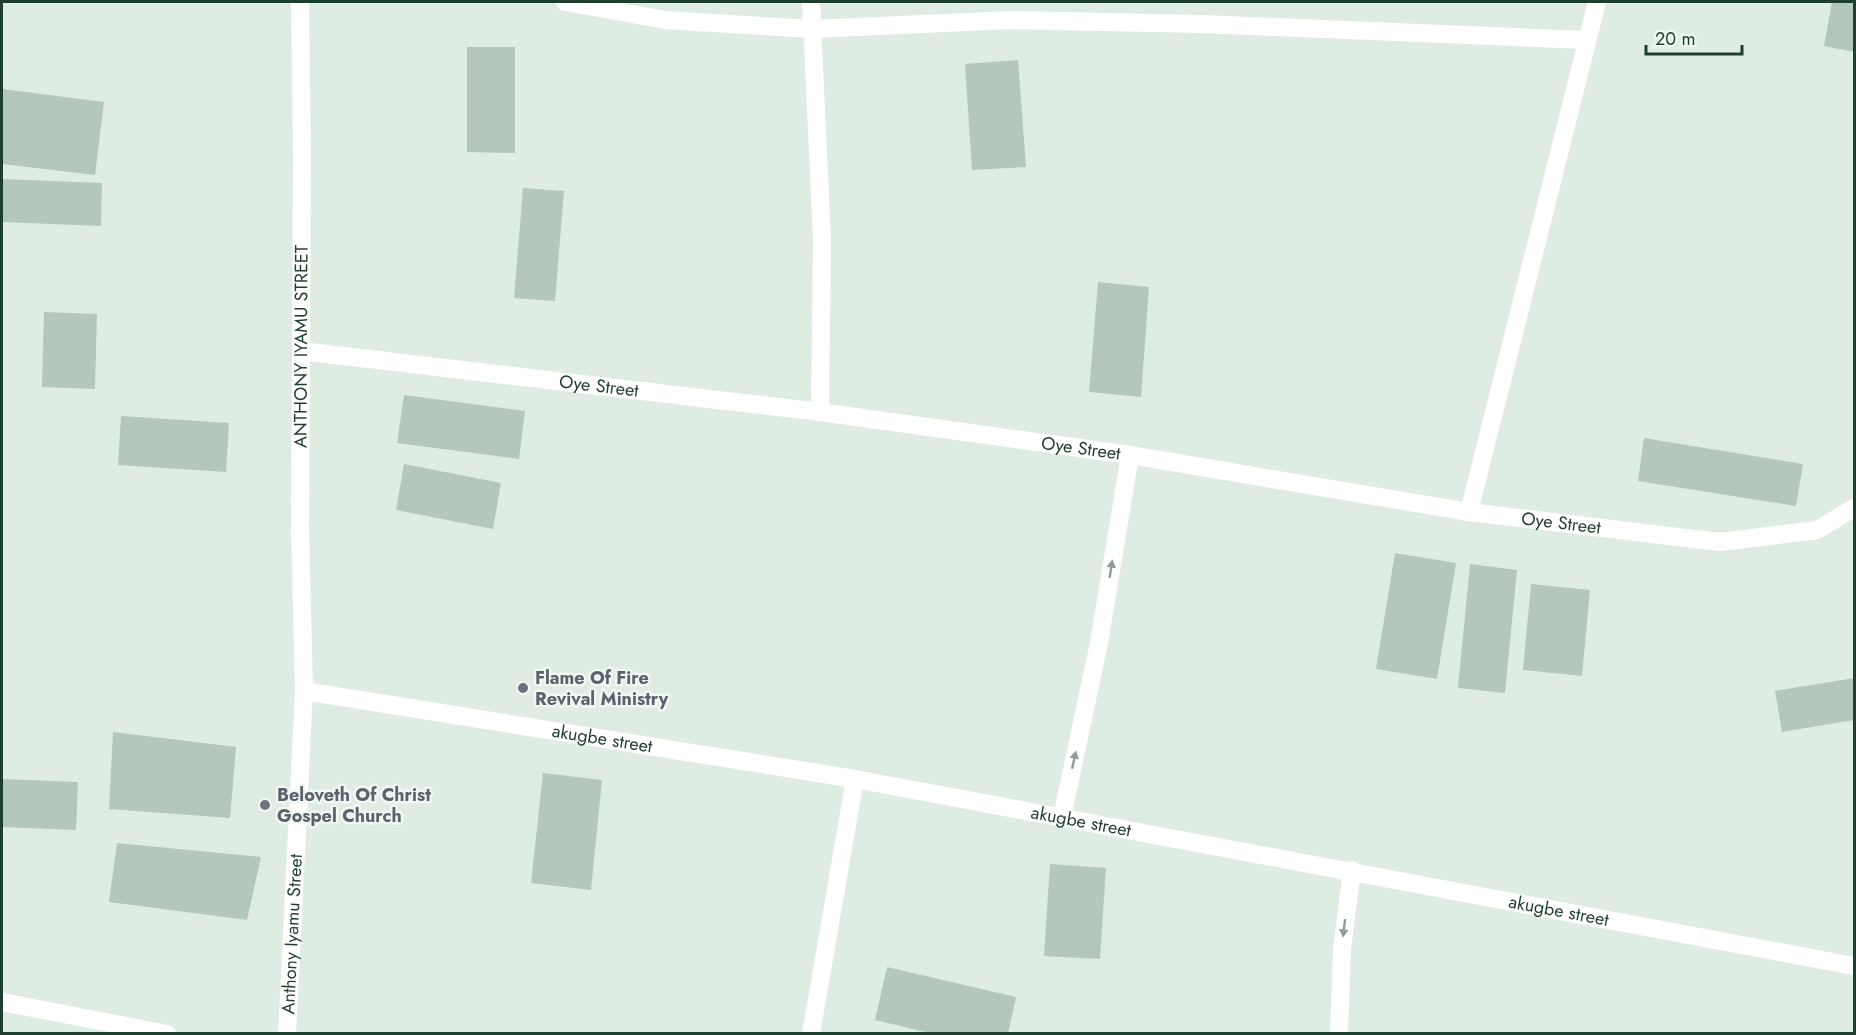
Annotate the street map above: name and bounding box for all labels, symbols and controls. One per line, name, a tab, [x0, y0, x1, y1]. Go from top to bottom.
scale bar	[1646, 18, 1742, 56]
text: 20 m	[1655, 26, 1695, 52]
street label: ANTHONY IYAMU STREET	[287, 244, 315, 448]
street label: Oye Street	[558, 368, 641, 404]
street label: Oye Street	[1040, 430, 1123, 467]
street label: Oye Street	[1520, 505, 1603, 541]
one-way arrow	[1107, 559, 1116, 578]
place label: Flame Of Fire Revival Ministry	[535, 665, 669, 712]
marker: Flame Of Fire Revival Ministry	[516, 681, 530, 695]
street label: akugbe street	[550, 718, 655, 760]
one-way arrow	[1070, 750, 1079, 769]
place label: Beloveth Of Christ Gospel Church	[277, 782, 431, 829]
marker: Beloveth Of Christ Gospel Church	[258, 798, 272, 812]
street label: akugbe street	[1029, 799, 1134, 844]
street label: Anthony Iyamu Street	[275, 853, 309, 1015]
street label: akugbe street	[1507, 889, 1612, 933]
one-way arrow	[1340, 919, 1349, 938]

